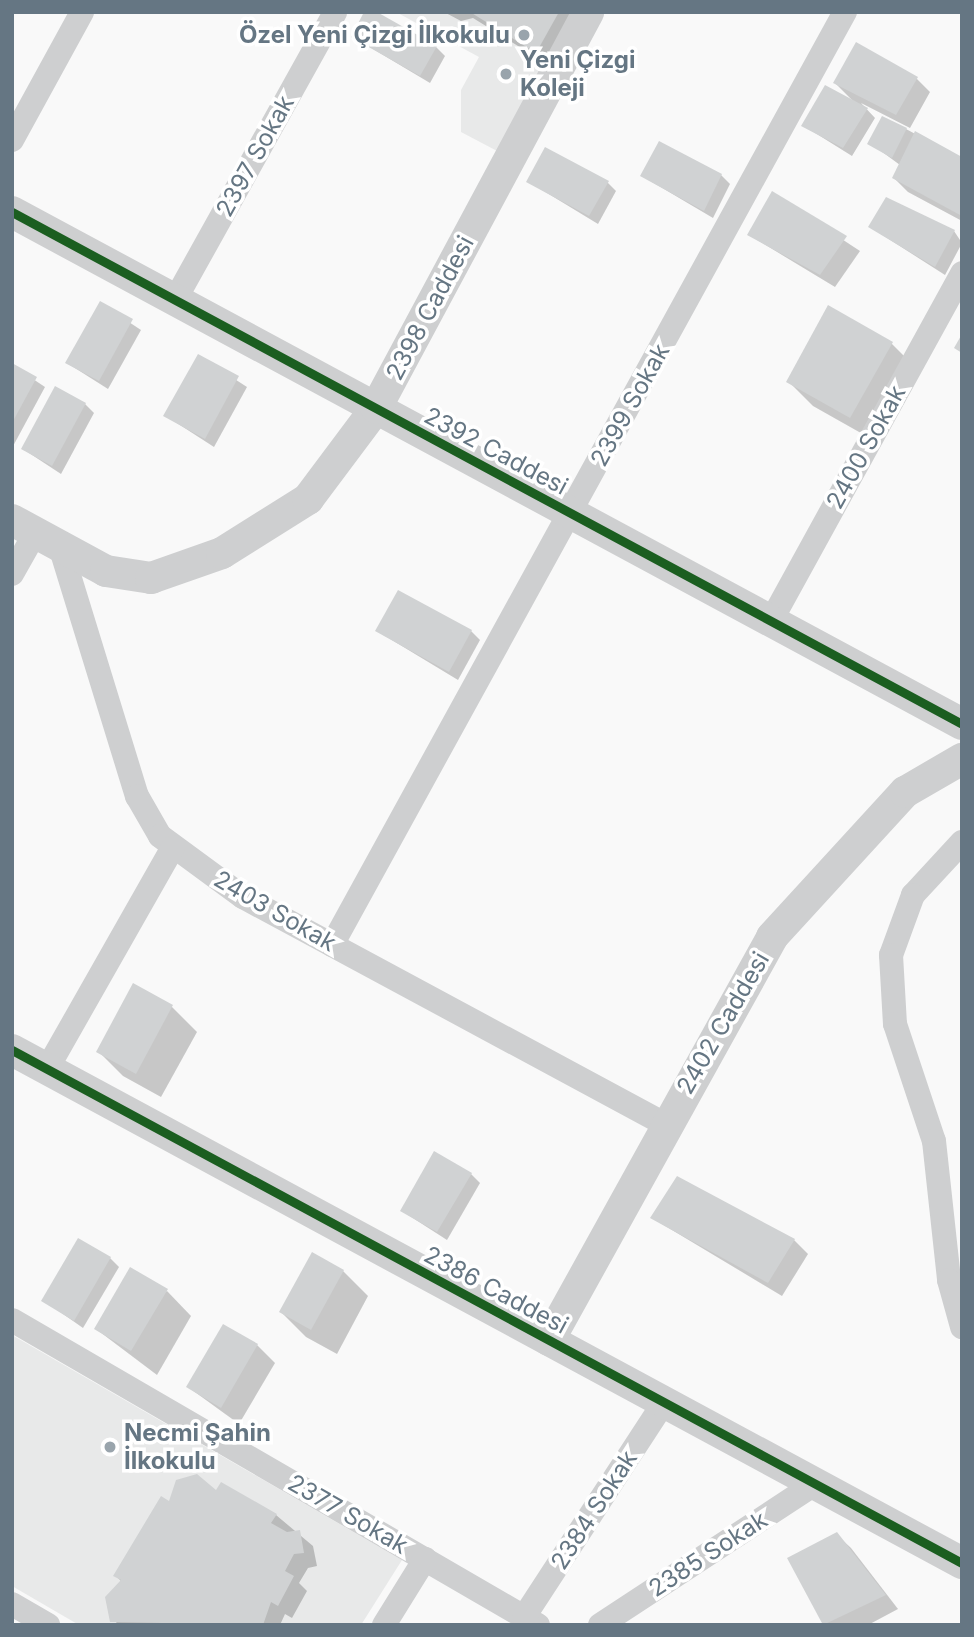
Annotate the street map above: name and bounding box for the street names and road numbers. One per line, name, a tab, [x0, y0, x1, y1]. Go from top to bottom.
street label: 2397 Sokak	[210, 90, 300, 222]
street label: 2398 Caddesi	[380, 231, 480, 385]
street label: 2399 Sokak	[585, 339, 675, 471]
street label: 2400 Sokak	[820, 380, 912, 514]
street label: 2392 Caddesi	[419, 401, 573, 501]
street label: 2403 Sokak	[209, 865, 341, 957]
street label: 2402 Caddesi	[671, 947, 775, 1099]
street label: 2386 Caddesi	[419, 1240, 573, 1340]
street label: 2384 Sokak	[545, 1445, 643, 1575]
street label: 2377 Sokak	[283, 1468, 413, 1560]
street label: 2385 Sokak	[643, 1505, 773, 1603]

